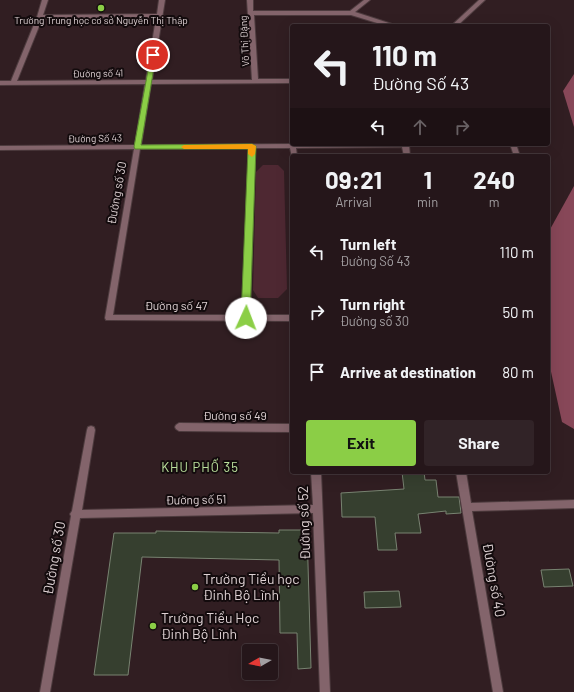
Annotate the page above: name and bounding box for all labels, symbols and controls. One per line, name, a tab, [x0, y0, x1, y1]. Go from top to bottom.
marker: Trường Trung học cơ sở Nguyễn Thị Thập	[96, 3, 106, 13]
place label: Trường Trung học cơ sở Nguyễn Thị Thập	[14, 14, 188, 26]
street label: Võ Thị Đặng	[237, 15, 251, 67]
pin	[136, 38, 170, 72]
text: 110 m	[372, 38, 437, 72]
icon: left	[306, 40, 358, 92]
icon: arrive	[142, 44, 164, 66]
street label: Đường số 41	[73, 67, 123, 79]
text: Đường Số 43	[372, 72, 469, 94]
icon: left	[367, 116, 389, 138]
icon: ahead	[409, 116, 431, 138]
icon: right	[451, 116, 473, 138]
street label: Đường Số 43	[68, 132, 122, 144]
street label: Đường số 30	[104, 160, 128, 225]
text: 09:21	[325, 165, 382, 194]
text: 1	[423, 165, 432, 194]
text: 240	[473, 165, 515, 194]
text: Arrival	[335, 194, 372, 210]
text: min	[417, 194, 438, 210]
text: m	[489, 194, 499, 210]
text: Turn left	[340, 235, 396, 253]
icon: left	[306, 241, 328, 263]
text: 110 m	[500, 243, 534, 261]
text: Đường Số 43	[340, 253, 410, 269]
text: Turn right	[340, 295, 405, 313]
position arrow	[225, 297, 267, 339]
street label: Đường số 47	[145, 298, 208, 312]
icon: right	[306, 301, 328, 323]
text: 50 m	[502, 303, 534, 321]
text: Đường số 30	[340, 313, 409, 329]
icon: arrive	[306, 361, 328, 383]
text: Arrive at destination	[340, 363, 476, 381]
text: 80 m	[502, 363, 534, 381]
street label: Đường số 49	[203, 408, 267, 422]
button: Exit	[306, 420, 416, 466]
button: Share	[424, 420, 534, 466]
district label: KHU PHỐ 35	[161, 458, 239, 475]
street label: Đường số 52	[294, 486, 313, 560]
street label: Đường số 51	[165, 491, 227, 507]
street label: Đường số 30	[39, 520, 68, 596]
street label: Đường số 40	[480, 542, 509, 618]
place label: Trường Tiểu học Đinh Bộ Lĩnh	[203, 570, 300, 603]
marker: Trường Tiểu học Đinh Bộ Lĩnh	[190, 582, 200, 592]
place label: Trường Tiểu Học Đinh Bộ Lĩnh	[161, 609, 259, 642]
marker: Trường Tiểu Học Đinh Bộ Lĩnh	[148, 621, 158, 631]
north arrow	[242, 644, 278, 680]
map controls	[242, 644, 278, 680]

